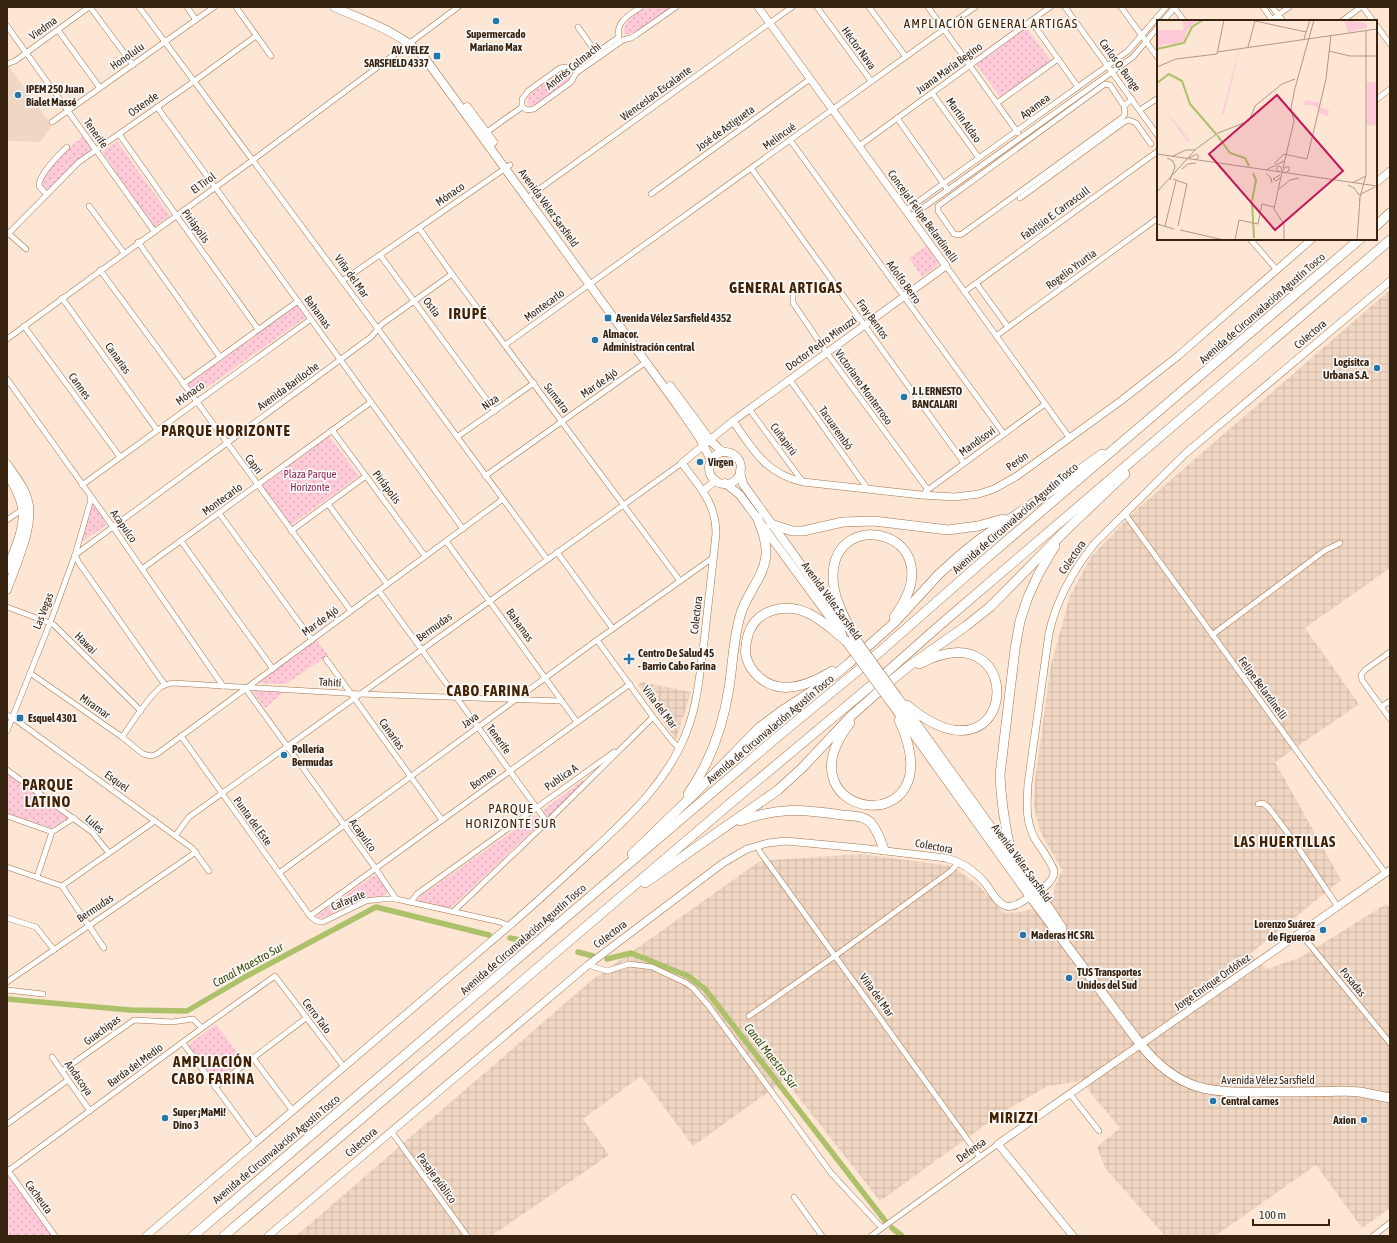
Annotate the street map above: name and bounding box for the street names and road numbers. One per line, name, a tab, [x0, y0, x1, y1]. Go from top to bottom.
street label: Viedma	[27, 14, 59, 42]
street label: Héctor Nava	[840, 24, 878, 72]
street label: Carlos O. Bunge	[1097, 37, 1143, 93]
street label: Honolulu	[108, 40, 146, 72]
street label: Andrés Colmachi	[543, 40, 603, 92]
street label: Juana María Begino	[914, 40, 984, 96]
street label: Wenceslao Escalante	[618, 63, 694, 123]
street label: Ostende	[126, 89, 160, 119]
street label: Apamea	[1018, 91, 1052, 121]
street label: Martin Aldao	[944, 95, 984, 145]
street label: José de Astigueta	[694, 103, 756, 153]
street label: Tenerife	[82, 116, 110, 150]
street label: Melincué	[760, 120, 798, 152]
street label: Avenida Vélez Sarsfield	[517, 167, 581, 249]
street label: Concejal Felipe Belardinelli	[886, 168, 960, 264]
street label: El Tirol	[188, 170, 218, 196]
street label: Mónaco	[433, 180, 467, 208]
street label: Fabrisio E. Carrascull	[1018, 184, 1092, 242]
street label: Piriápolis	[180, 207, 212, 245]
street label: Rogelio Yrurtia	[1043, 247, 1099, 291]
street label: Avenida de Circunvalación Agustín Tosco	[1197, 250, 1327, 366]
street label: Viña del Mar	[332, 252, 372, 300]
street label: Adolfo Berro	[884, 258, 924, 306]
street label: Montecarlo	[522, 287, 566, 323]
street label: Bahamas	[302, 293, 334, 331]
street label: Ostia	[421, 295, 443, 319]
street label: Fray Bentos	[855, 297, 891, 341]
street label: Doctor Pedro Minuzzi	[783, 313, 859, 373]
street label: Colectora	[1291, 317, 1329, 351]
street label: Canarias	[103, 340, 133, 376]
street label: Victoriano Monterroso	[833, 347, 895, 427]
street label: Avenida Bariloche	[255, 360, 321, 412]
street label: Mar de Ajó	[578, 366, 620, 400]
street label: Cannes	[66, 370, 94, 402]
street label: Mónaco	[173, 379, 207, 407]
street label: Sumatra	[542, 381, 572, 415]
street label: Niza	[479, 392, 501, 412]
street label: Tacuarembó	[817, 404, 855, 452]
street label: Cuñapirú	[768, 421, 800, 457]
street label: Mandisoví	[957, 424, 998, 458]
street label: Perón	[1004, 449, 1030, 473]
street label: Capri	[243, 452, 265, 476]
street label: Avenida de Circunvalación Agustín Tosco	[950, 460, 1080, 576]
street label: Piriápolis	[371, 468, 403, 506]
street label: Montecarlo	[200, 481, 244, 517]
street label: Acapulco	[108, 507, 140, 545]
street label: Colectora	[1056, 538, 1088, 576]
street label: Avenida Vélez Sarsfield	[800, 560, 864, 642]
street label: Las Vegas	[31, 591, 56, 631]
street label: Colectora	[688, 595, 704, 635]
street label: Mar de Ajó	[299, 604, 341, 638]
street label: Bahamas	[504, 606, 536, 644]
street label: Bermudas	[414, 610, 454, 644]
street label: Hawai	[73, 630, 99, 656]
street label: Felipe Belardinelli	[1236, 654, 1290, 722]
street label: Avenida de Circunvalación Agustín Tosco	[704, 672, 836, 786]
street label: Tahití	[318, 675, 342, 689]
street label: Viña del Mar	[640, 683, 680, 731]
street label: Miramar	[77, 691, 113, 721]
street label: Java	[459, 710, 481, 730]
street label: Canarias	[377, 716, 407, 752]
street label: Tenerife	[484, 722, 514, 756]
street label: Publica A	[542, 761, 580, 793]
street label: Borneo	[468, 765, 498, 791]
street label: Esquel	[103, 768, 132, 794]
street label: Punta del Este	[231, 794, 275, 848]
street label: Lules	[83, 812, 107, 836]
street label: Acapulco	[347, 816, 379, 854]
street label: Avenida Vélez Sarsfield	[990, 822, 1054, 904]
street label: Colectora	[914, 837, 954, 855]
street label: Avenida de Circunvalación Agustín Tosco	[458, 881, 588, 997]
street label: Cafayate	[329, 887, 367, 913]
street label: Bermudas	[75, 892, 115, 924]
street label: Colectora	[591, 918, 629, 950]
street label: Jorge Enrique Ordóñez	[1172, 951, 1252, 1013]
street label: Posadas	[1338, 965, 1368, 999]
street label: Viña del Mar	[857, 971, 897, 1019]
street label: Cerro Talo	[300, 996, 334, 1036]
street label: Guachipas	[81, 1013, 123, 1047]
street label: Barda del Medio	[105, 1041, 165, 1089]
street label: Andacoya	[63, 1058, 95, 1098]
street label: Avenida Vélez Sarsfield	[1221, 1074, 1315, 1086]
street label: Avenida de Circunvalación Agustín Tosco	[210, 1092, 342, 1206]
street label: Colectora	[343, 1125, 379, 1159]
street label: Defensa	[954, 1135, 988, 1165]
street label: Pasaje público	[415, 1151, 459, 1205]
street label: Cacheuta	[23, 1178, 55, 1216]

